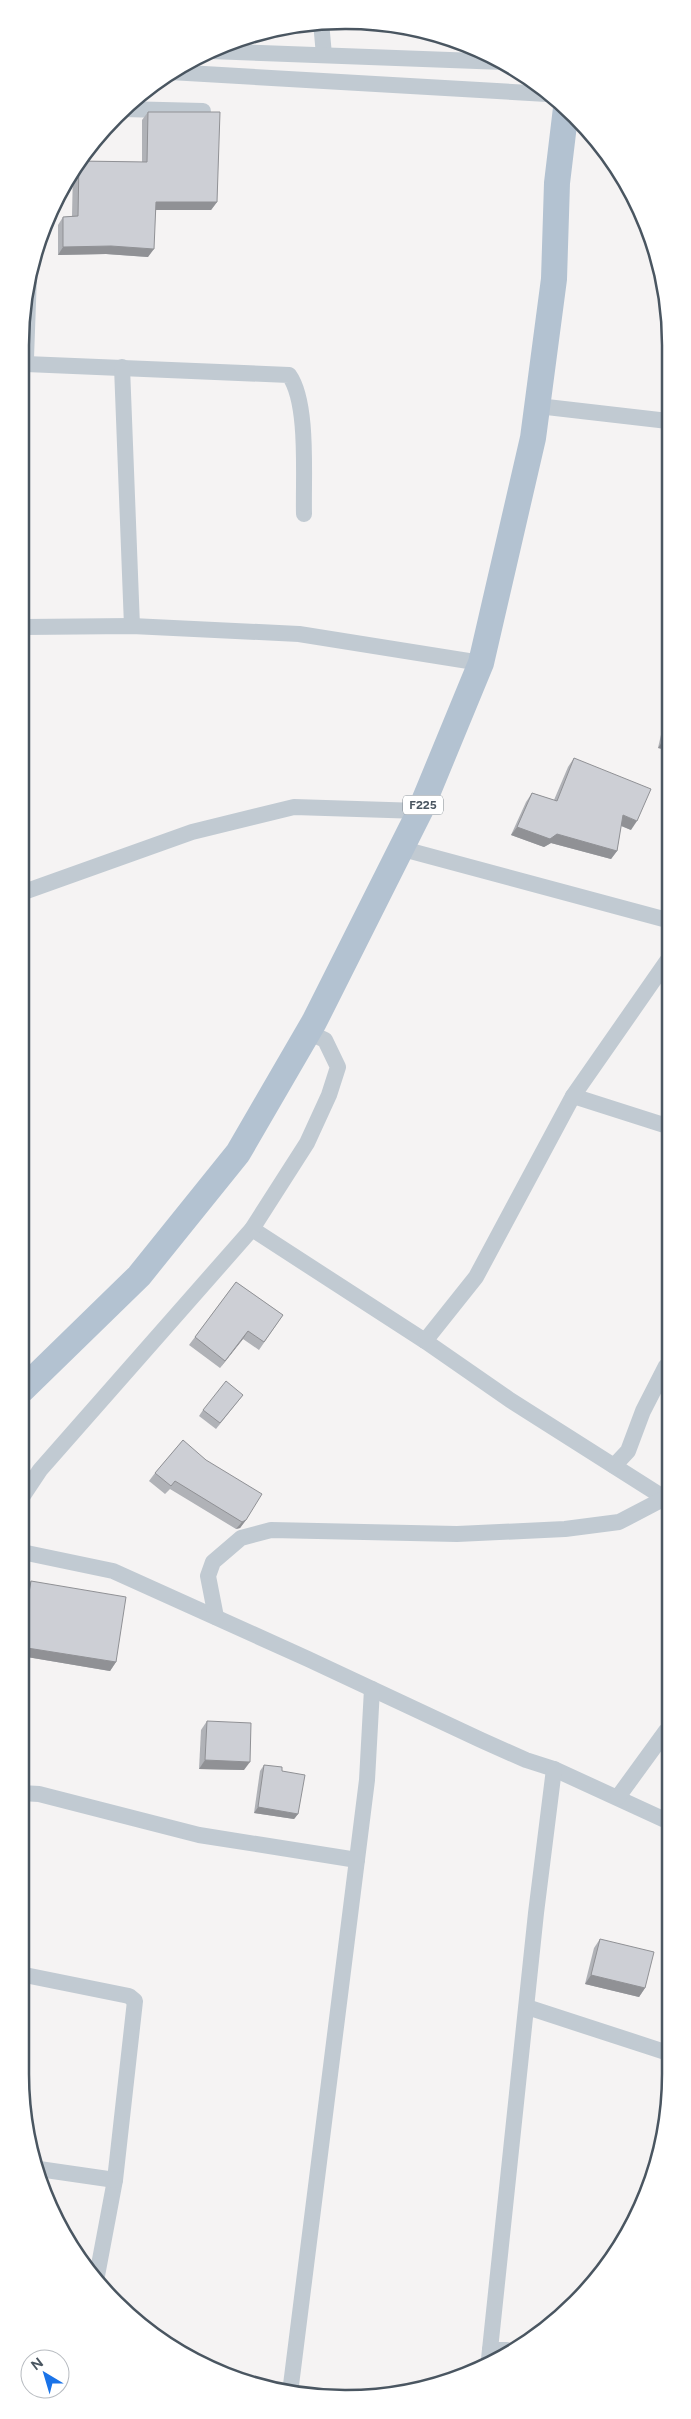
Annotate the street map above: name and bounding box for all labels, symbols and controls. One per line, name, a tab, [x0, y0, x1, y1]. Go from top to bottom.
road number: F225	[403, 796, 443, 814]
north arrow	[20, 2349, 70, 2399]
text: N	[28, 2354, 47, 2374]

